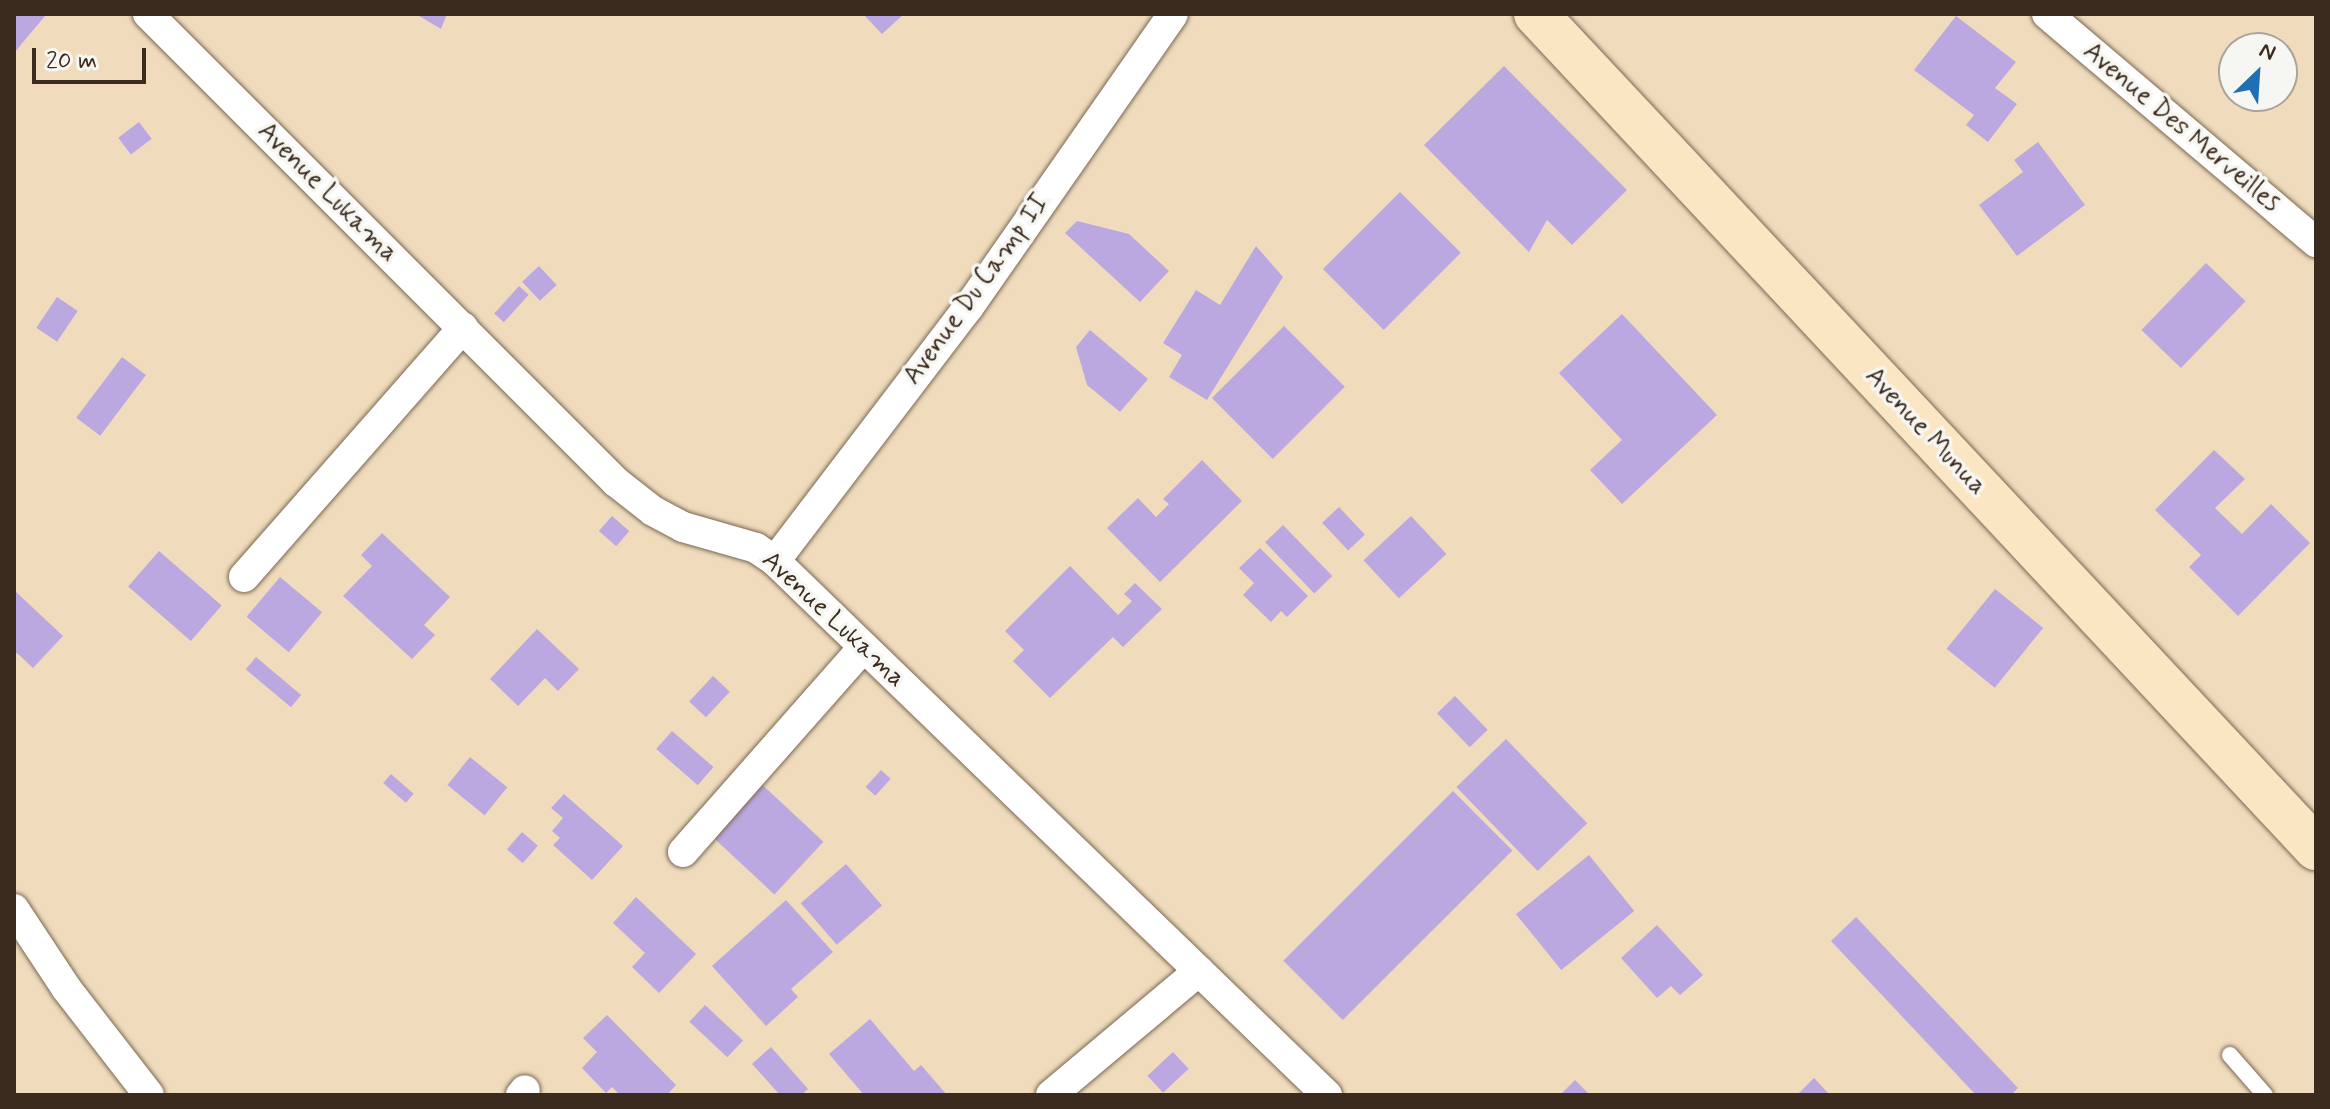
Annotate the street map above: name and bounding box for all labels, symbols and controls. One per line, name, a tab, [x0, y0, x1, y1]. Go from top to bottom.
scale bar	[36, 32, 150, 82]
north arrow	[2218, 32, 2298, 112]
street label: Avenue Des Merveilles	[2076, 36, 2286, 220]
text: N	[2255, 36, 2280, 68]
text: 20 m	[46, 46, 97, 77]
street label: Avenue Lukama	[250, 116, 404, 270]
street label: Avenue Du Camp II	[897, 189, 1057, 391]
street label: Avenue Munua	[1858, 362, 1992, 502]
street label: Avenue Lukama	[754, 545, 912, 695]

